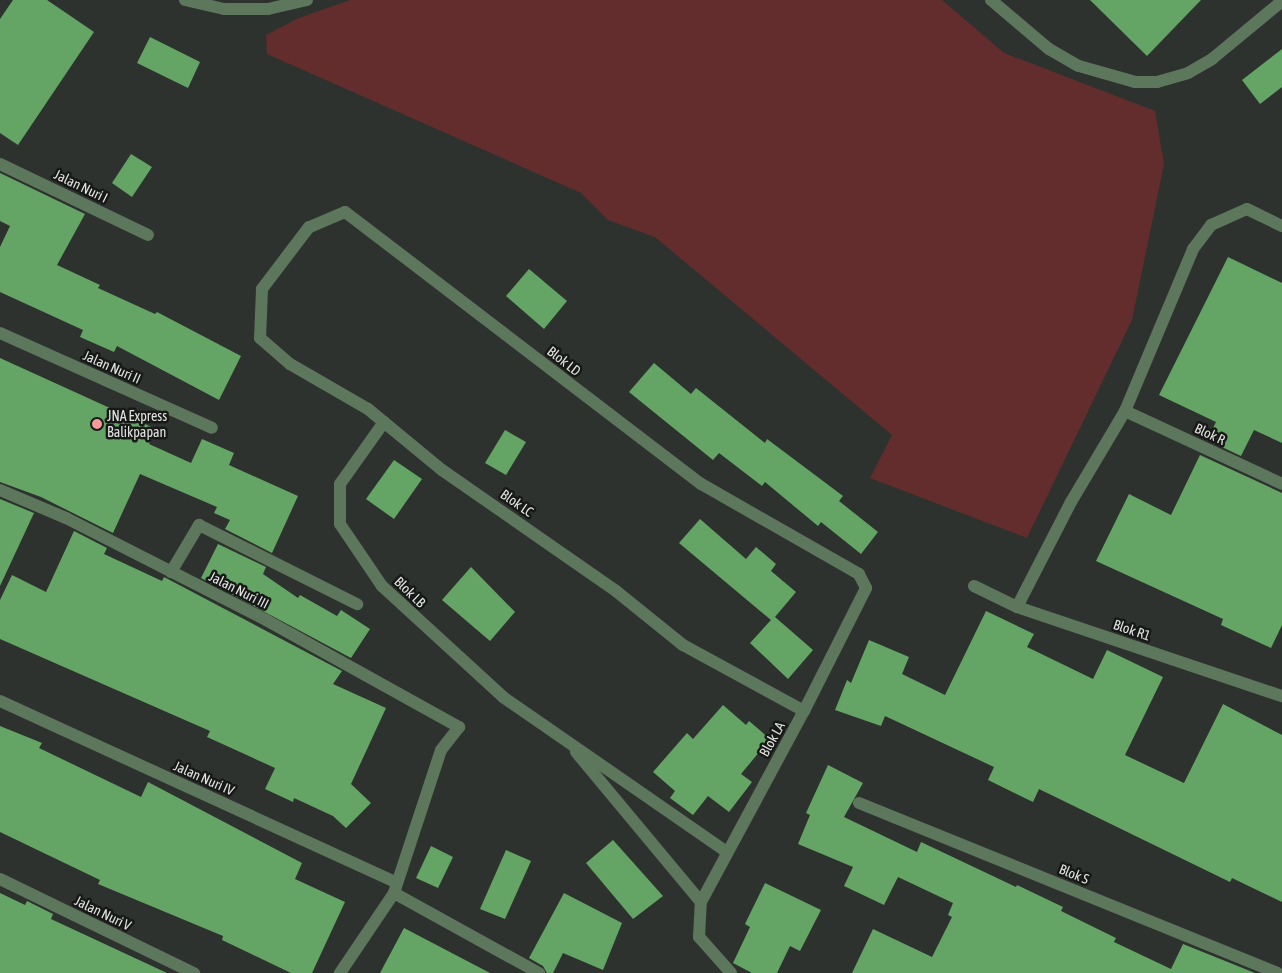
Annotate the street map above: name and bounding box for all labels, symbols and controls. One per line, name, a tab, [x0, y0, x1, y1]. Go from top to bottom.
street label: Jalan Nuri I	[51, 166, 111, 206]
street label: Blok LD	[544, 343, 584, 379]
street label: Jalan Nuri II	[81, 347, 143, 387]
place label: JNA Express Balikpapan	[107, 408, 167, 441]
marker: JNA Express Balikpapan	[91, 418, 103, 430]
street label: Blok R	[1192, 420, 1228, 448]
street label: Blok LC	[497, 486, 537, 520]
street label: Jalan Nuri III	[206, 568, 272, 612]
street label: Blok LB	[391, 573, 429, 611]
street label: Blok R1	[1111, 616, 1153, 644]
street label: Blok LA	[756, 719, 788, 759]
street label: Jalan Nuri IV	[171, 757, 237, 799]
street label: Blok S	[1057, 860, 1091, 888]
street label: Jalan Nuri V	[72, 892, 134, 934]

